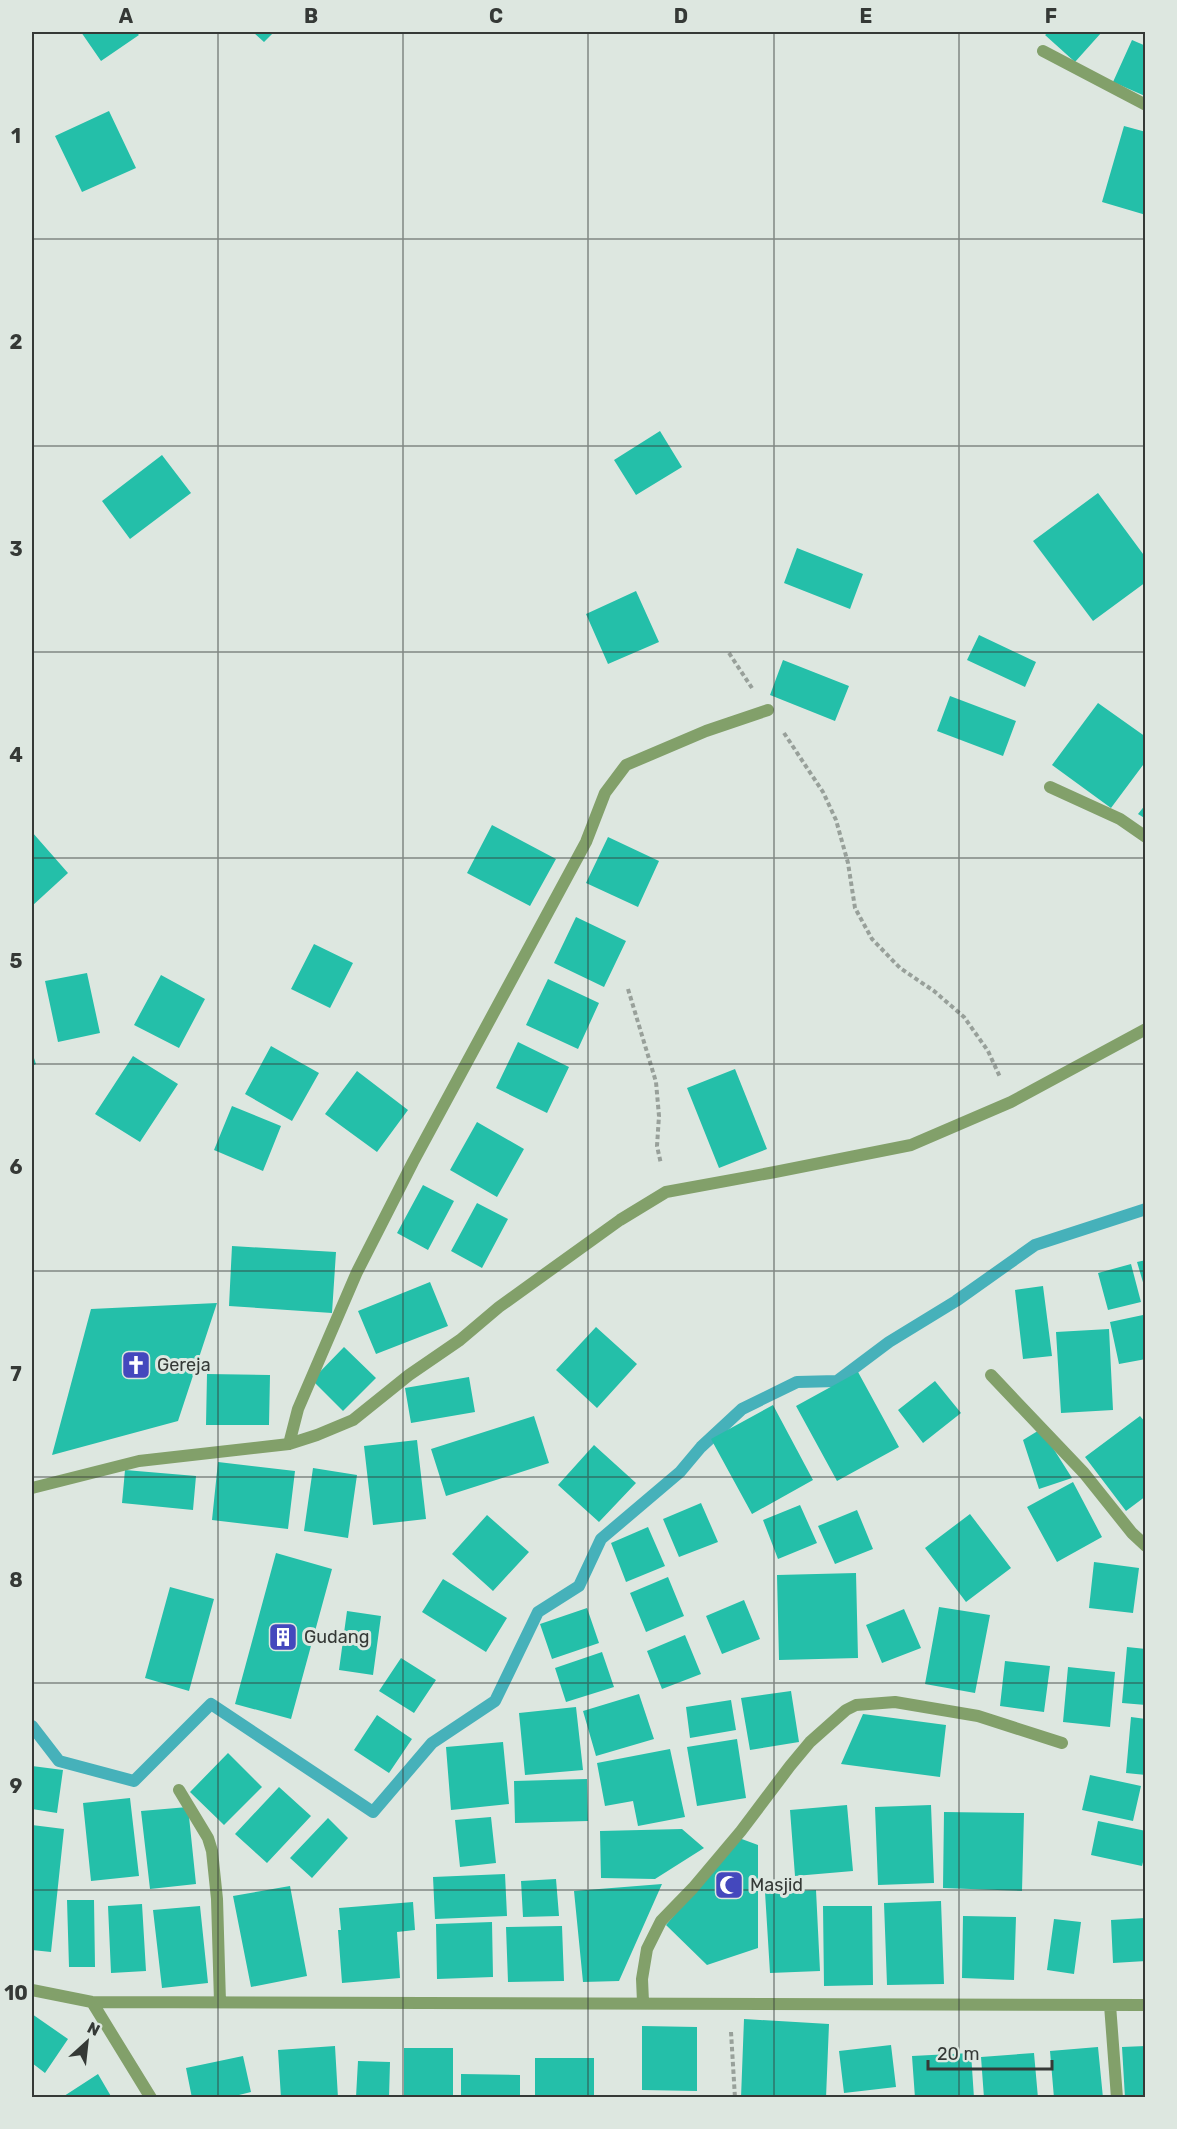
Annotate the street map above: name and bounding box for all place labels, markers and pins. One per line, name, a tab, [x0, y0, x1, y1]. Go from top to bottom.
church icon: Gereja	[120, 1349, 152, 1381]
place label: Gereja	[157, 1354, 211, 1376]
building icon: Gudang	[267, 1621, 299, 1653]
place label: Gudang	[304, 1626, 369, 1648]
mosque icon: Masjid	[713, 1869, 745, 1901]
place label: Masjid	[750, 1874, 803, 1896]

